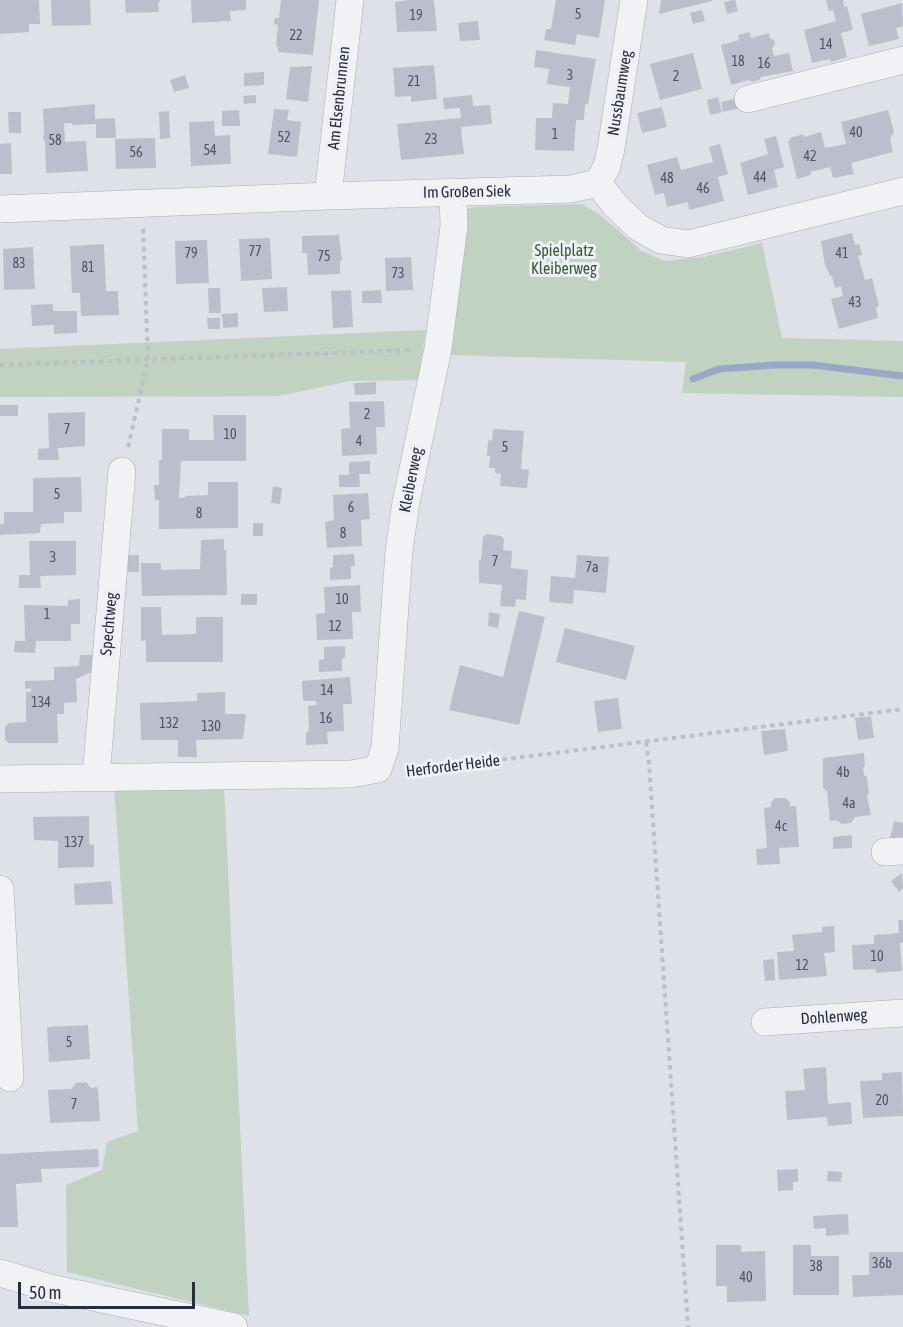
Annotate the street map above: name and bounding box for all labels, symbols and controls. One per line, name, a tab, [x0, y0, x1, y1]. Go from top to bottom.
house number: 5	[575, 7, 581, 23]
house number: 19	[409, 8, 423, 24]
house number: 22	[289, 28, 303, 44]
house number: 14	[819, 37, 833, 53]
street label: Am Elsenbrunnen	[324, 45, 354, 151]
street label: Nussbaumweg	[604, 49, 636, 137]
house number: 18	[731, 54, 745, 70]
house number: 16	[757, 56, 771, 72]
house number: 3	[567, 68, 573, 84]
house number: 2	[673, 69, 679, 85]
house number: 21	[407, 74, 421, 90]
house number: 40	[849, 125, 863, 141]
house number: 1	[552, 127, 558, 143]
house number: 52	[277, 130, 291, 146]
house number: 23	[424, 132, 438, 148]
house number: 58	[48, 133, 62, 149]
house number: 54	[203, 143, 217, 159]
house number: 56	[129, 145, 143, 161]
house number: 42	[803, 149, 817, 165]
house number: 44	[753, 170, 767, 186]
house number: 48	[660, 171, 674, 187]
house number: 46	[696, 181, 710, 197]
street label: Im Großen Siek	[423, 182, 511, 202]
park label: Spielplatz Kleiberweg	[531, 241, 597, 279]
house number: 77	[248, 244, 262, 260]
house number: 79	[184, 246, 198, 262]
house number: 41	[835, 246, 849, 262]
house number: 75	[317, 249, 331, 265]
house number: 83	[12, 256, 26, 272]
house number: 81	[81, 260, 95, 276]
house number: 73	[391, 266, 405, 282]
house number: 43	[848, 295, 862, 311]
house number: 2	[364, 407, 370, 423]
house number: 7	[64, 422, 70, 438]
house number: 10	[223, 427, 237, 443]
house number: 4	[356, 434, 362, 450]
house number: 5	[502, 440, 508, 456]
street label: Kleiberweg	[395, 446, 427, 514]
house number: 5	[54, 487, 60, 503]
house number: 6	[348, 500, 354, 516]
house number: 8	[196, 506, 202, 522]
house number: 8	[340, 526, 346, 542]
house number: 3	[50, 550, 56, 566]
house number: 7	[492, 554, 498, 570]
house number: 7a	[585, 560, 599, 576]
street label: Spechtweg	[97, 592, 121, 656]
house number: 10	[335, 592, 349, 608]
house number: 1	[44, 607, 50, 623]
house number: 12	[328, 619, 342, 635]
house number: 14	[320, 683, 334, 699]
house number: 134	[31, 695, 51, 711]
house number: 16	[319, 711, 333, 727]
house number: 132	[159, 716, 179, 732]
house number: 130	[201, 719, 221, 735]
street label: Herforder Heide	[405, 751, 501, 781]
house number: 4b	[836, 765, 850, 781]
house number: 4a	[842, 796, 856, 812]
house number: 4c	[775, 819, 787, 835]
house number: 137	[64, 835, 84, 851]
house number: 10	[870, 949, 884, 965]
house number: 12	[795, 958, 809, 974]
street label: Dohlenweg	[800, 1005, 868, 1029]
house number: 5	[66, 1035, 72, 1051]
house number: 20	[875, 1093, 889, 1109]
house number: 7	[71, 1097, 77, 1113]
house number: 36b	[872, 1256, 892, 1272]
house number: 38	[809, 1259, 823, 1275]
scale bar	[21, 1270, 198, 1308]
house number: 40	[739, 1270, 753, 1286]
text: 50 m	[29, 1282, 61, 1303]

